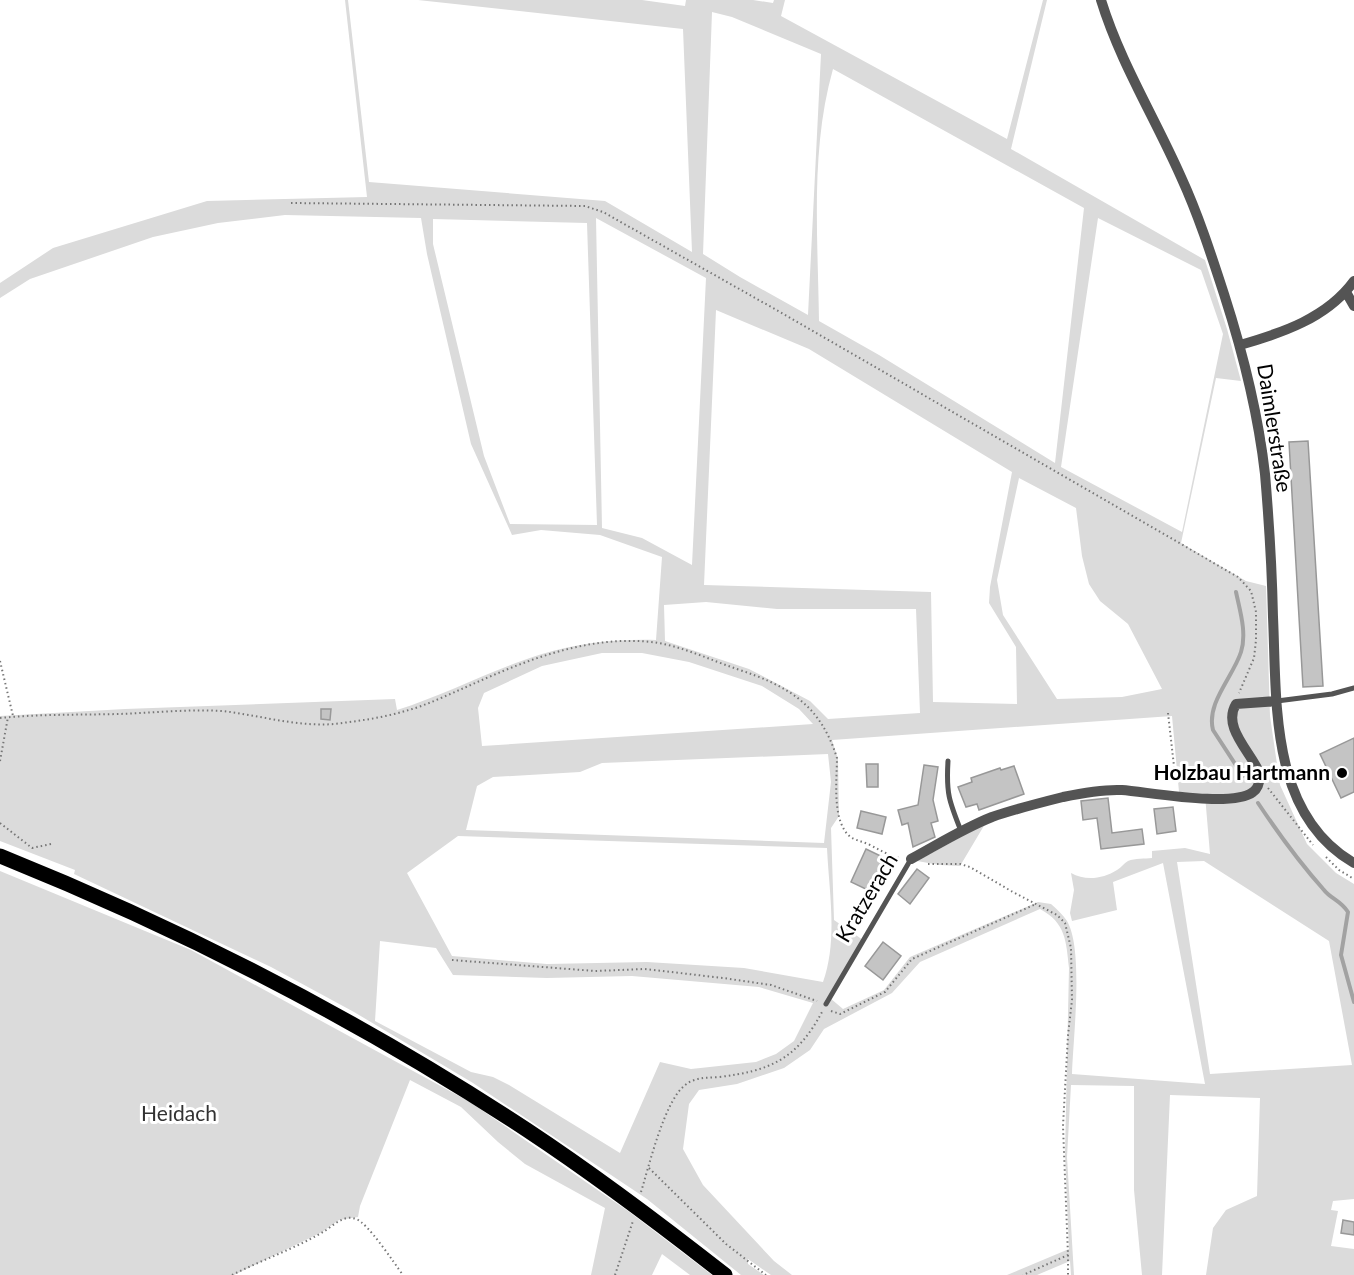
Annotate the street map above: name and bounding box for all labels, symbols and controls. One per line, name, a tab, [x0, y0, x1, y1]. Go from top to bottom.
street label: Daimlerstraße	[1253, 362, 1298, 494]
place label: Holzbau Hartmann	[1154, 759, 1330, 784]
marker: Holzbau Hartmann	[1335, 766, 1349, 780]
street label: Kratzerach	[829, 848, 902, 946]
park label: Heidach	[141, 1100, 217, 1125]

